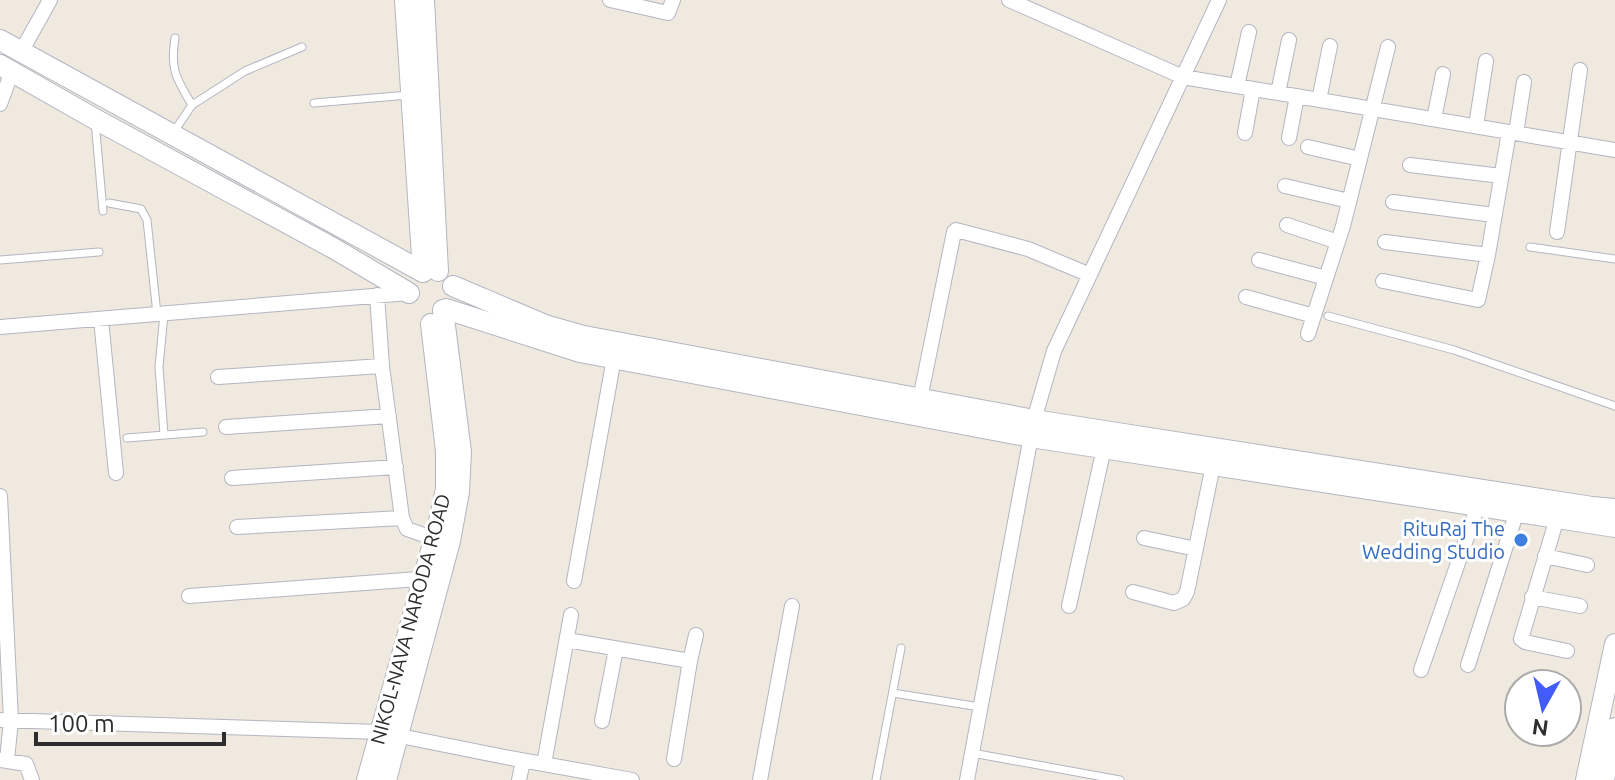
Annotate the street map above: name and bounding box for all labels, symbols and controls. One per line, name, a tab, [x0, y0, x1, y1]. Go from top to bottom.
street label: NIKOL-NAVA NARODA ROAD	[365, 491, 455, 747]
place label: RituRaj The Wedding Studio	[1362, 517, 1505, 563]
marker: RituRaj The Wedding Studio	[1512, 531, 1530, 549]
north arrow	[1503, 668, 1583, 748]
scale bar	[36, 696, 224, 746]
text: 100 m	[48, 710, 115, 737]
text: N	[1530, 715, 1550, 742]

